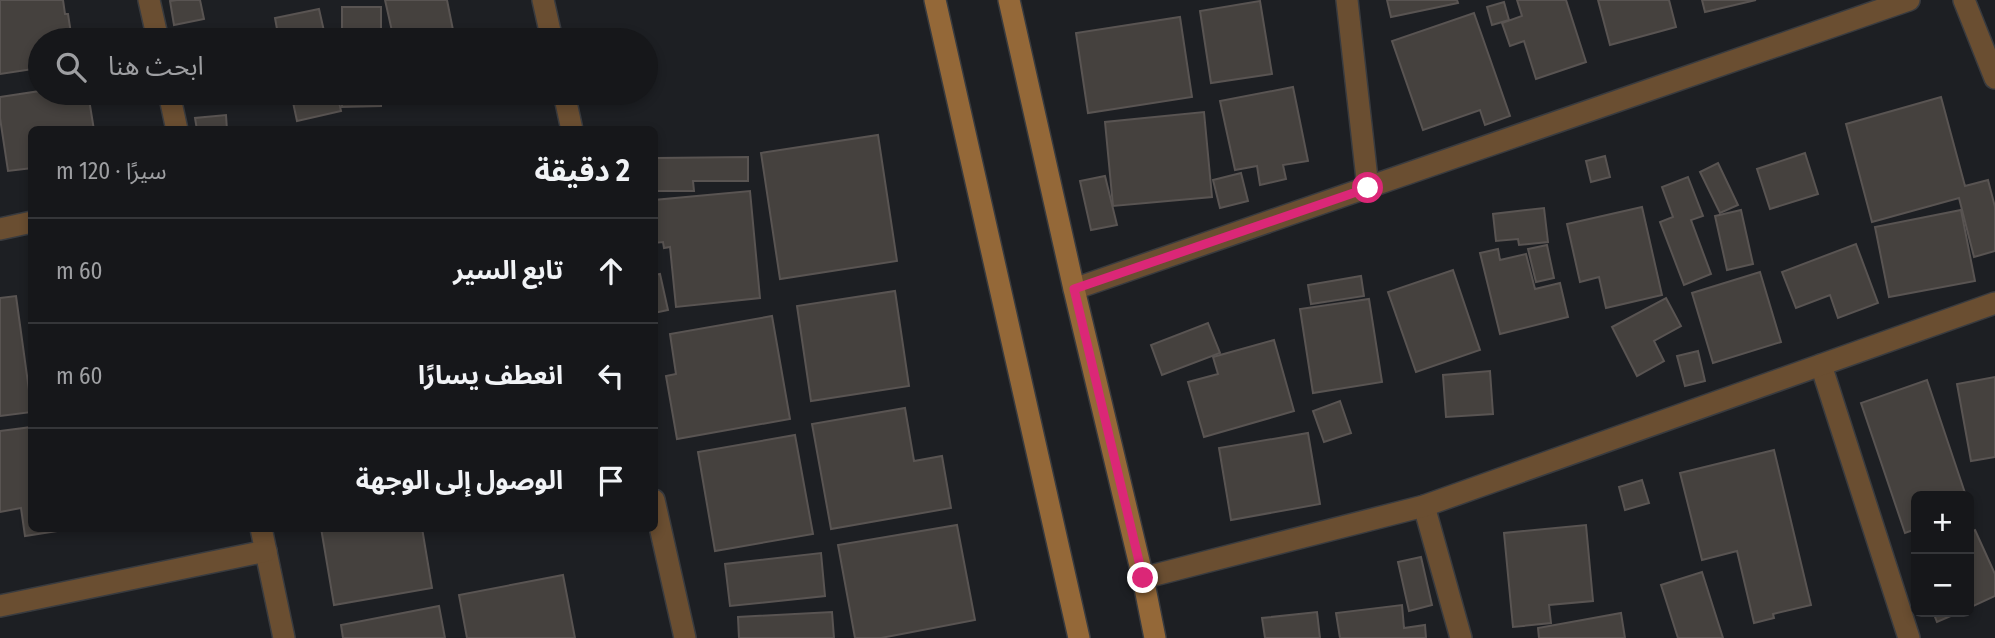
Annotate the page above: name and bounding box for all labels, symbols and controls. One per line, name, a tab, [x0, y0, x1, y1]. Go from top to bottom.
search box	[28, 28, 658, 105]
icon: search	[52, 48, 90, 86]
text: ابحث هنا	[108, 51, 204, 82]
text: 2 دقيقة	[534, 153, 630, 189]
text: سيرًا · 120 m	[56, 157, 167, 185]
route start	[1352, 172, 1383, 203]
icon: ahead	[592, 252, 630, 290]
text: تابع السير	[453, 255, 563, 286]
text: 60 m	[56, 257, 103, 285]
icon: left	[592, 357, 630, 395]
text: انعطف يسارًا	[418, 360, 563, 391]
text: 60 m	[56, 362, 103, 390]
icon: arrive	[592, 462, 630, 500]
text: الوصول إلى الوجهة	[356, 465, 563, 496]
map controls	[1911, 491, 1974, 617]
button: +	[1911, 491, 1974, 554]
button: −	[1911, 554, 1974, 617]
route end	[1127, 562, 1158, 593]

